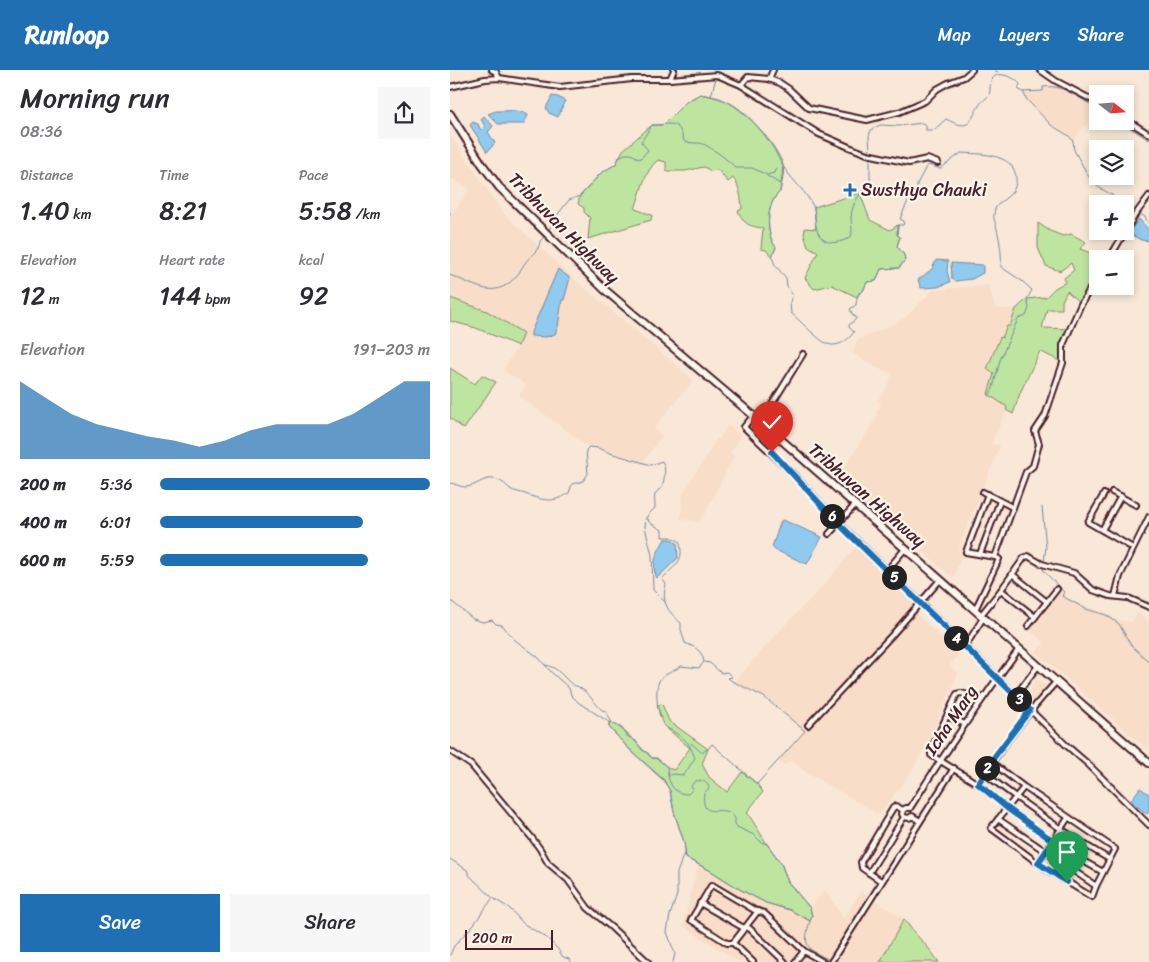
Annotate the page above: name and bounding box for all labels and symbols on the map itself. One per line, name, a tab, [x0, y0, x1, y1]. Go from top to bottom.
north arrow	[1089, 85, 1134, 130]
street label: Tribhuvan Highway	[500, 164, 628, 292]
place label: Swsthya Chauki	[861, 174, 988, 206]
marker: Swsthya Chauki	[843, 183, 857, 197]
pin	[751, 401, 793, 452]
street label: Tribhuvan Highway	[801, 434, 934, 556]
pin: 6	[820, 504, 844, 528]
pin: 5	[882, 564, 906, 590]
pin: 4	[944, 626, 968, 650]
street label: Icha Marg	[915, 678, 986, 763]
pin: 3	[1006, 686, 1032, 712]
pin: 2	[974, 756, 1000, 780]
pin	[1046, 831, 1088, 882]
scale bar	[465, 927, 552, 950]

